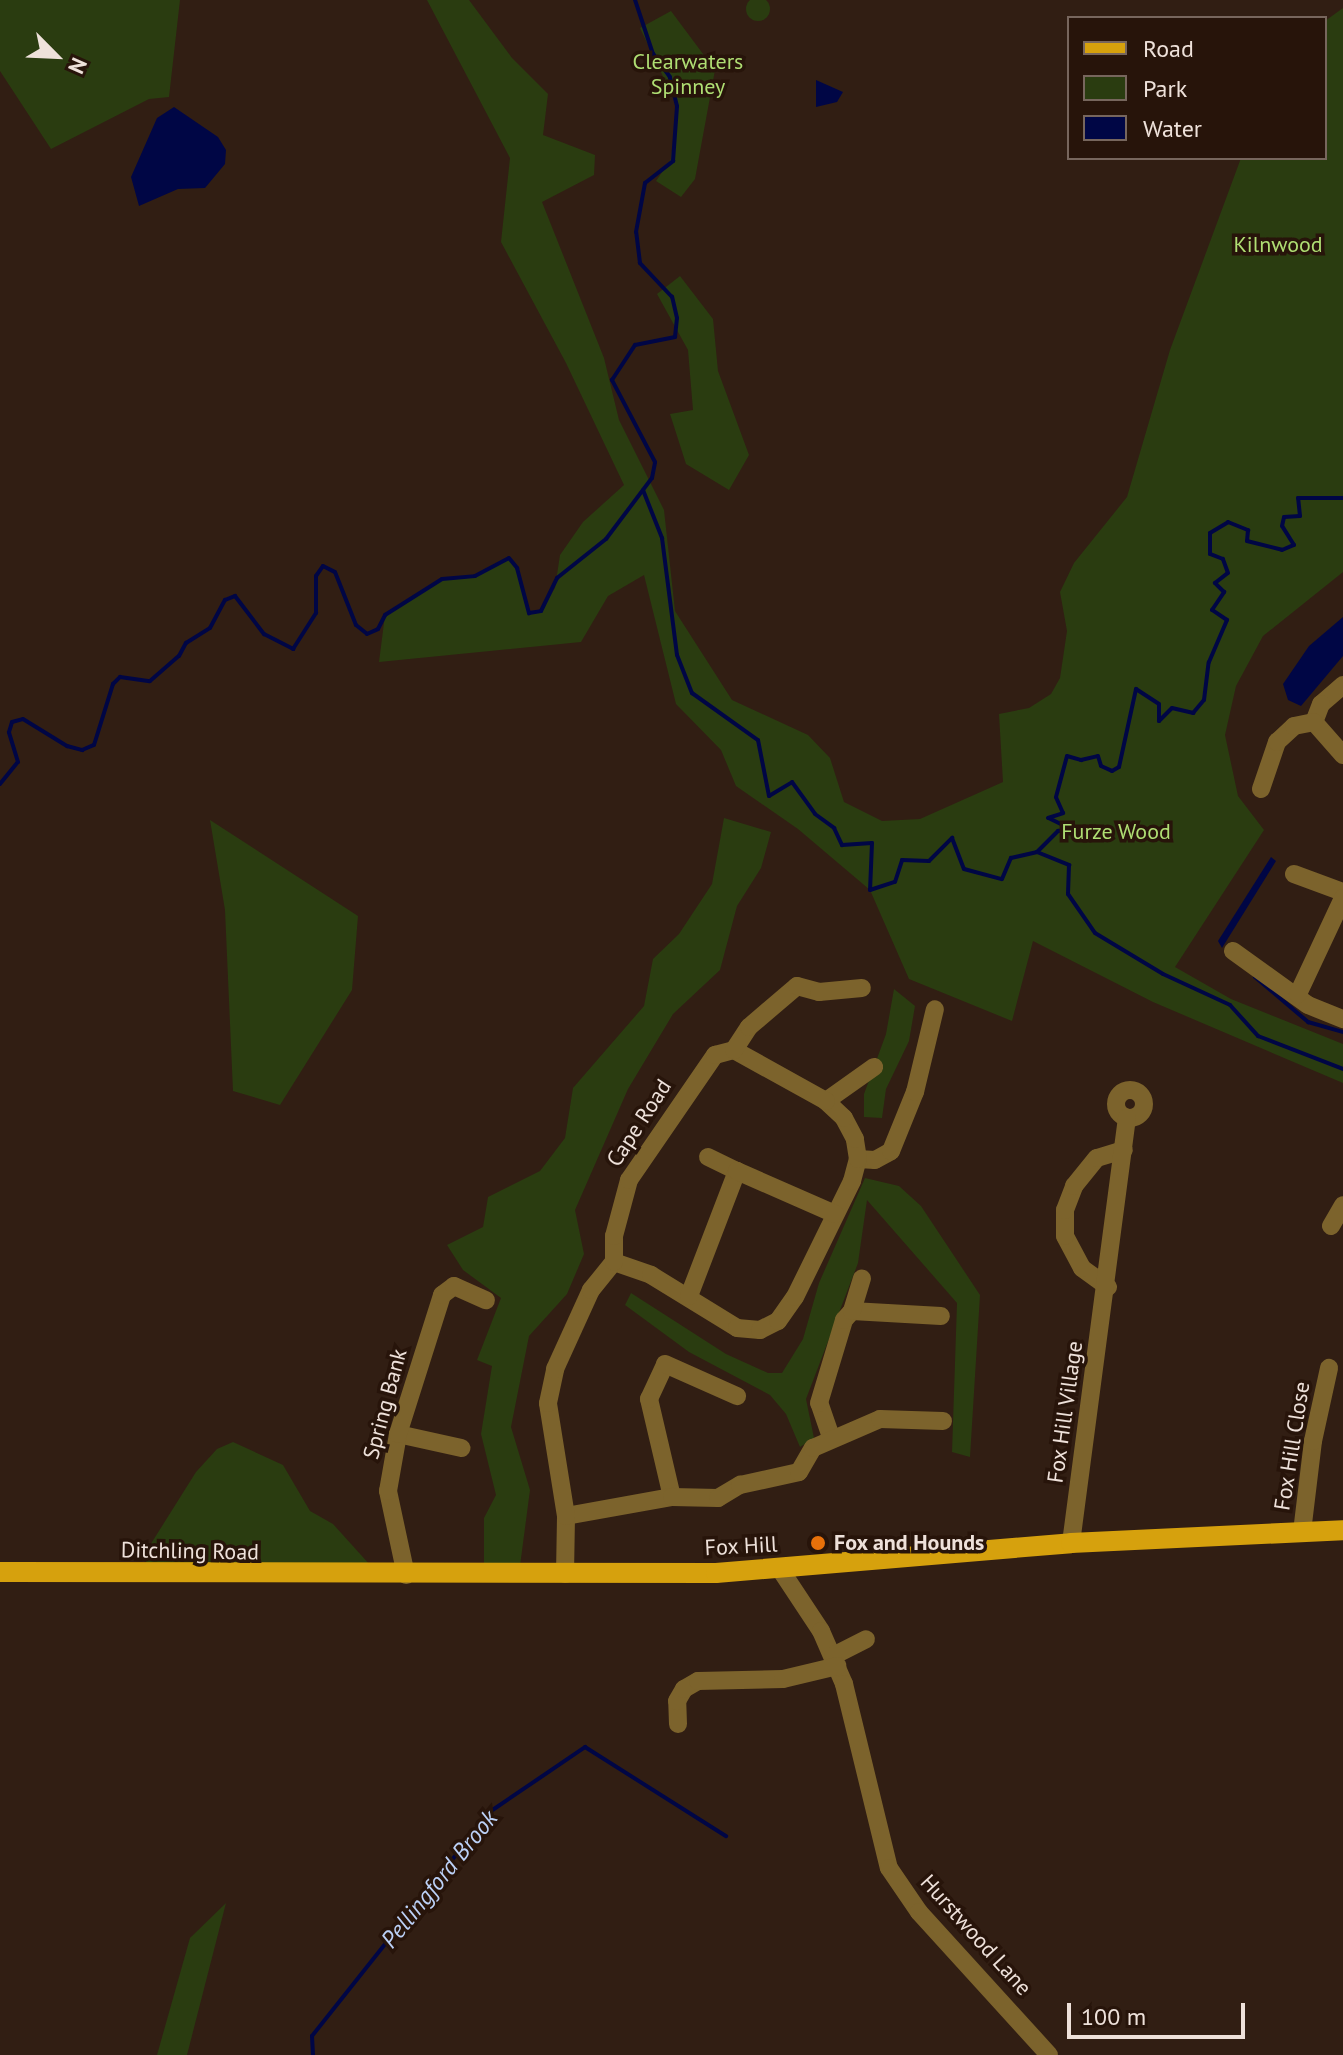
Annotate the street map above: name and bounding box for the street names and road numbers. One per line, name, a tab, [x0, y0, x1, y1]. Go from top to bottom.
street label: Cape Road	[601, 1074, 677, 1172]
street label: Fox Hill Village	[1042, 1339, 1088, 1485]
street label: Spring Bank	[358, 1346, 412, 1462]
street label: Fox Hill Close	[1269, 1380, 1315, 1512]
street label: Fox Hill	[704, 1531, 778, 1561]
street label: Ditchling Road	[121, 1537, 259, 1565]
street label: Hurstwood Lane	[915, 1869, 1037, 2001]

